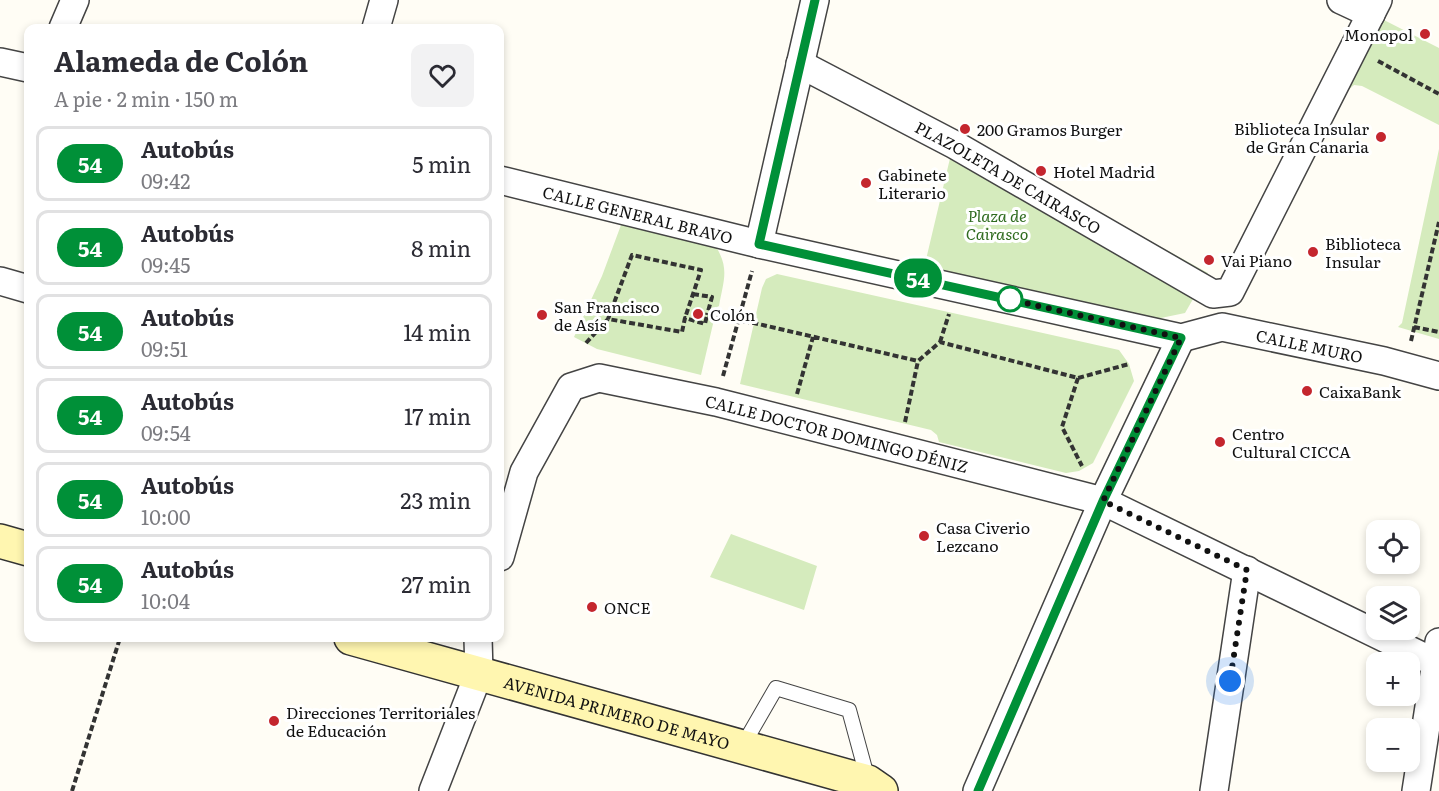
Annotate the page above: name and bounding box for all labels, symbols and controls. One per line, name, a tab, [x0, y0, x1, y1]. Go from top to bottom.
place label: Monopol	[1344, 22, 1413, 46]
marker: Monopol	[1418, 27, 1432, 41]
text: Alameda de Colón	[54, 39, 308, 81]
button: heart	[411, 44, 474, 107]
text: A pie · 2 min · 150 m	[54, 83, 238, 113]
street label: PLAZOLETA DE CAIRASCO	[911, 114, 1106, 239]
place label: Biblioteca Insular de Gran Canaria	[1234, 116, 1369, 158]
place label: 200 Gramos Burger	[977, 117, 1123, 141]
marker: 200 Gramos Burger	[958, 122, 972, 136]
marker: Biblioteca Insular de Gran Canaria	[1374, 130, 1388, 144]
text: Autobús	[141, 132, 234, 165]
text: 5 min	[412, 147, 471, 180]
text: 54	[78, 148, 102, 179]
place label: Hotel Madrid	[1053, 159, 1155, 183]
place label: Gabinete Literario	[878, 162, 946, 204]
marker: Hotel Madrid	[1034, 164, 1048, 178]
text: 09:42	[141, 165, 190, 195]
marker: Gabinete Literario	[859, 176, 873, 190]
street label: CALLE GENERAL BRAVO	[540, 179, 735, 249]
park label: Plaza de Cairasco	[966, 203, 1028, 245]
text: Autobús	[141, 216, 234, 249]
text: 8 min	[411, 231, 471, 264]
place label: Biblioteca Insular	[1325, 231, 1402, 273]
text: 54	[78, 232, 102, 263]
marker: Biblioteca Insular	[1306, 245, 1320, 259]
place label: Vai Piano	[1221, 248, 1292, 272]
text: 09:45	[141, 249, 190, 279]
marker: Vai Piano	[1202, 253, 1216, 267]
line badge: 54	[891, 258, 945, 298]
text: 54	[906, 263, 930, 294]
unlabelled marker	[997, 286, 1023, 312]
place label: San Francisco de Asís	[554, 294, 660, 336]
text: Autobús	[141, 300, 234, 333]
place label: Colón	[710, 302, 756, 326]
marker: Colón	[691, 307, 705, 321]
marker: San Francisco de Asís	[535, 308, 549, 322]
text: 14 min	[403, 315, 471, 348]
text: 54	[78, 316, 102, 347]
street label: CALLE MURO	[1254, 322, 1365, 368]
text: 09:51	[141, 333, 188, 363]
place label: CaixaBank	[1319, 379, 1401, 403]
text: Autobús	[141, 384, 234, 417]
marker: CaixaBank	[1300, 384, 1314, 398]
street label: CALLE DOCTOR DOMINGO DÉNIZ	[703, 388, 971, 478]
text: 17 min	[404, 399, 471, 432]
text: 54	[78, 400, 102, 431]
text: 09:54	[141, 417, 191, 447]
place label: Centro Cultural CICCA	[1232, 421, 1351, 463]
marker: Centro Cultural CICCA	[1213, 435, 1227, 449]
text: Autobús	[141, 468, 234, 501]
text: 23 min	[400, 483, 471, 516]
text: 54	[78, 484, 102, 515]
text: 10:00	[141, 501, 190, 531]
place label: Casa Civerio Lezcano	[936, 515, 1030, 557]
map controls	[1366, 520, 1420, 772]
button: locate	[1366, 520, 1420, 574]
marker: Casa Civerio Lezcano	[917, 529, 931, 543]
text: Autobús	[141, 552, 234, 585]
text: 27 min	[401, 567, 471, 600]
text: 54	[78, 568, 102, 599]
text: 10:04	[141, 585, 190, 615]
button: layers	[1366, 586, 1420, 640]
place label: ONCE	[604, 595, 651, 619]
marker: ONCE	[585, 600, 599, 614]
button: +	[1366, 652, 1420, 706]
your location	[1215, 666, 1245, 696]
street label: AVENIDA PRIMERO DE MAYO	[501, 669, 733, 755]
place label: Direcciones Territoriales de Educación	[286, 700, 475, 742]
marker: Direcciones Territoriales de Educación	[267, 714, 281, 728]
button: −	[1366, 718, 1420, 772]

